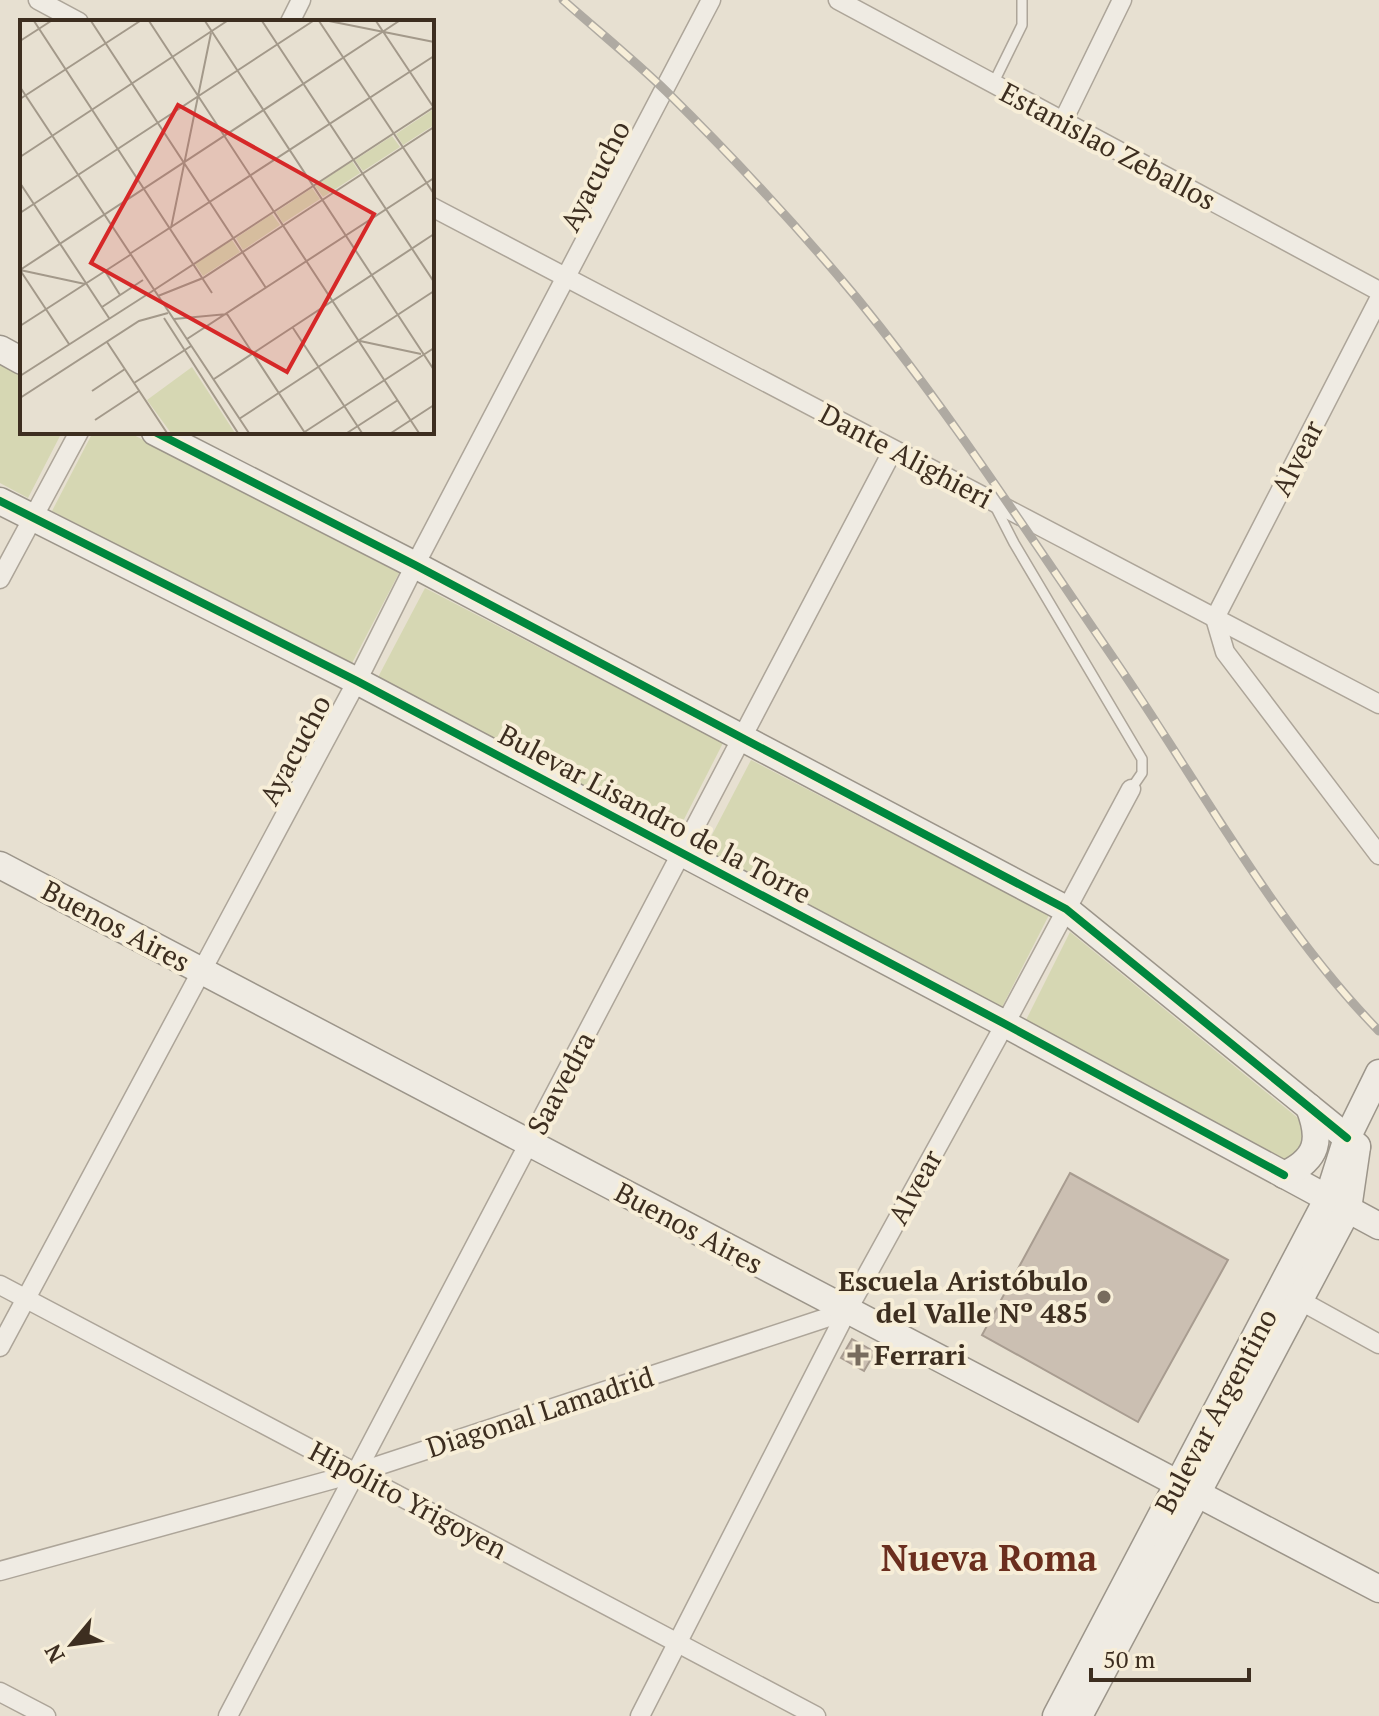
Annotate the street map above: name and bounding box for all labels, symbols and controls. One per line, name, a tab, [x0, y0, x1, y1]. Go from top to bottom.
inset map	[20, 20, 434, 434]
street label: Estanislao Zeballos	[994, 73, 1223, 218]
street label: Ayacucho	[551, 114, 638, 237]
street label: Dante Alighieri	[814, 395, 999, 517]
street label: Alvear	[1262, 413, 1331, 502]
street label: Ayacucho	[250, 688, 339, 811]
street label: Bulevar Lisandro de la Torre	[493, 715, 818, 912]
street label: Buenos Aires	[36, 871, 197, 980]
street label: Saavedra	[518, 1025, 603, 1141]
street label: Alvear	[879, 1142, 950, 1231]
street label: Buenos Aires	[609, 1173, 770, 1282]
place label: Escuela Aristóbulo del Valle Nº 485	[838, 1262, 1088, 1331]
marker: Escuela Aristóbulo del Valle Nº 485	[1095, 1288, 1113, 1306]
street label: Bulevar Argentino	[1146, 1302, 1285, 1520]
place label: Ferrari	[874, 1336, 966, 1373]
marker: Ferrari	[849, 1346, 867, 1364]
street label: Diagonal Lamadrid	[422, 1357, 658, 1466]
street label: Hipólito Yrigoyen	[303, 1432, 514, 1567]
district label: Nueva Roma	[881, 1534, 1097, 1581]
north arrow	[32, 1604, 112, 1684]
scale bar	[1091, 1632, 1249, 1682]
text: N	[37, 1639, 71, 1668]
text: 50 m	[1103, 1643, 1155, 1675]

